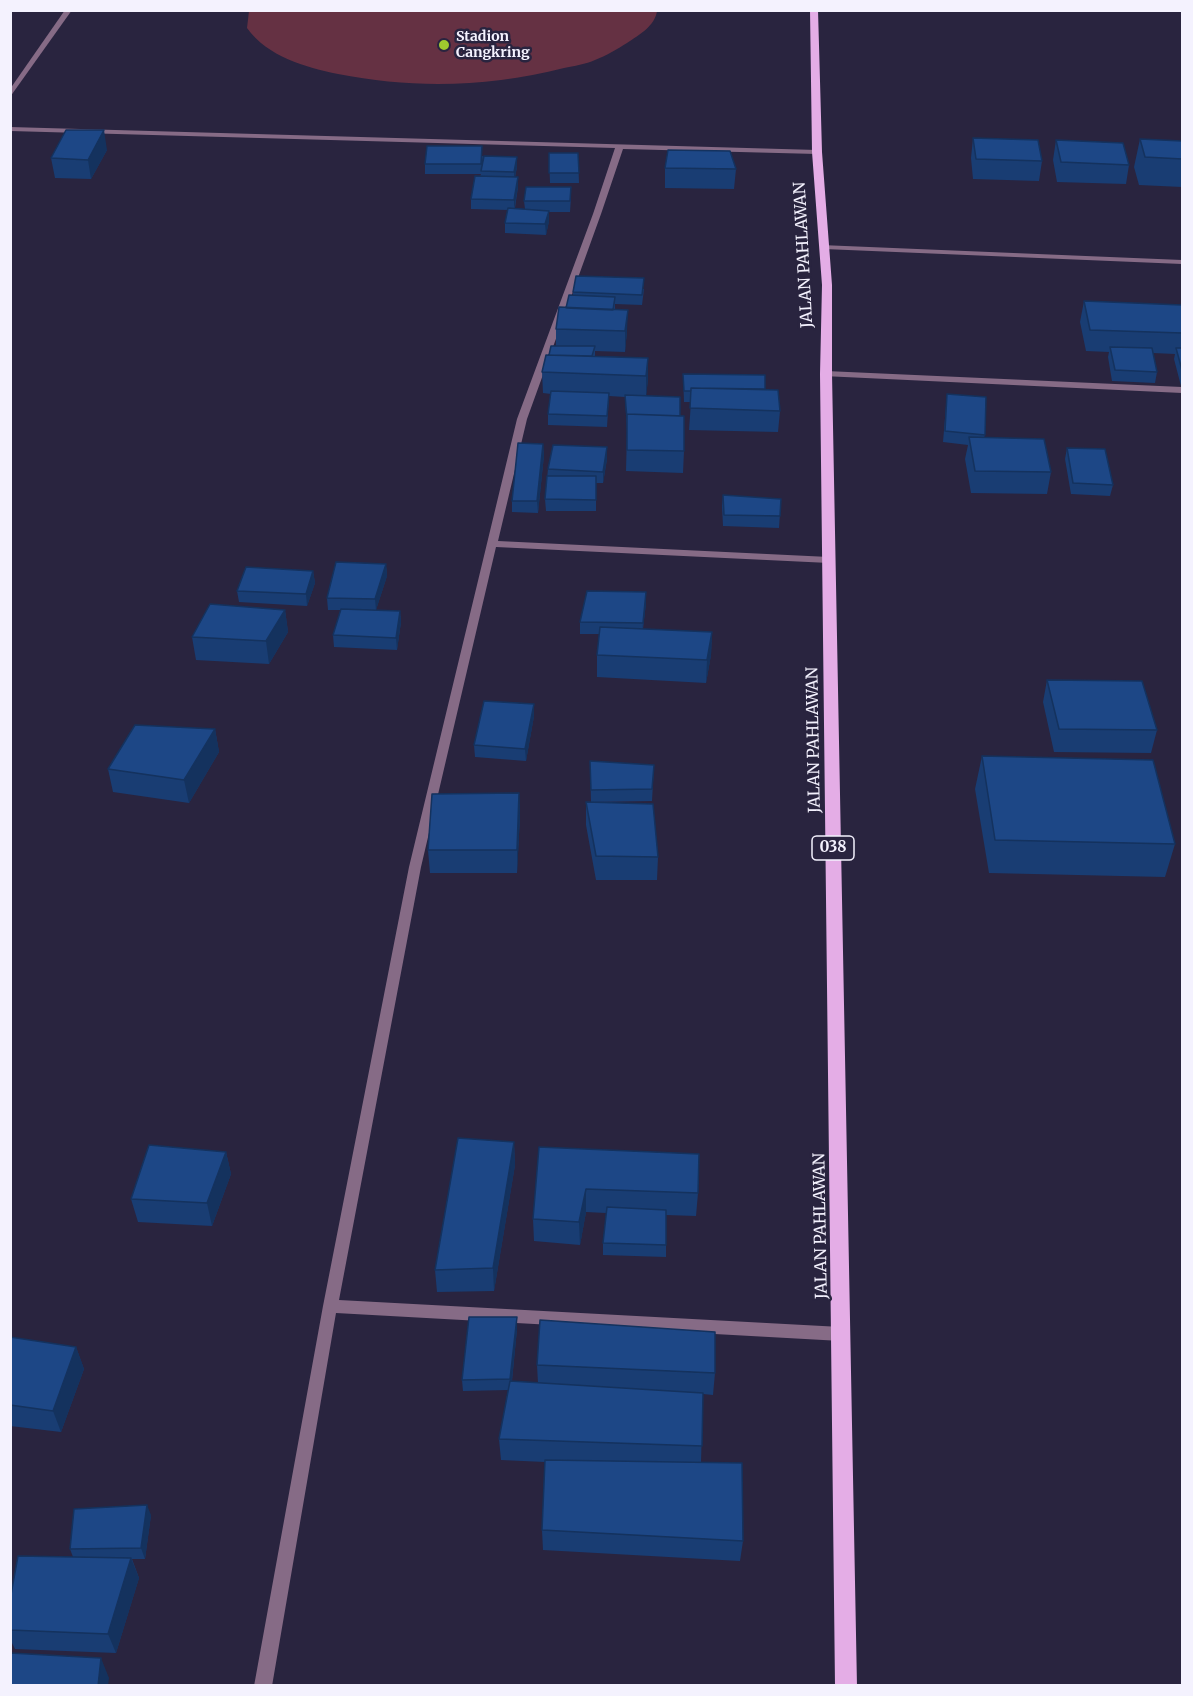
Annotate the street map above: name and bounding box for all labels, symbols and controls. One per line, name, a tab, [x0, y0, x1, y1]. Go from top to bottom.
place label: Stadion Cangkring	[456, 29, 530, 62]
marker: Stadion Cangkring	[437, 38, 451, 52]
street label: JALAN PAHLAWAN	[791, 181, 817, 329]
street label: JALAN PAHLAWAN	[803, 667, 825, 813]
road number: 038	[812, 836, 854, 860]
street label: JALAN PAHLAWAN	[810, 1153, 832, 1299]

